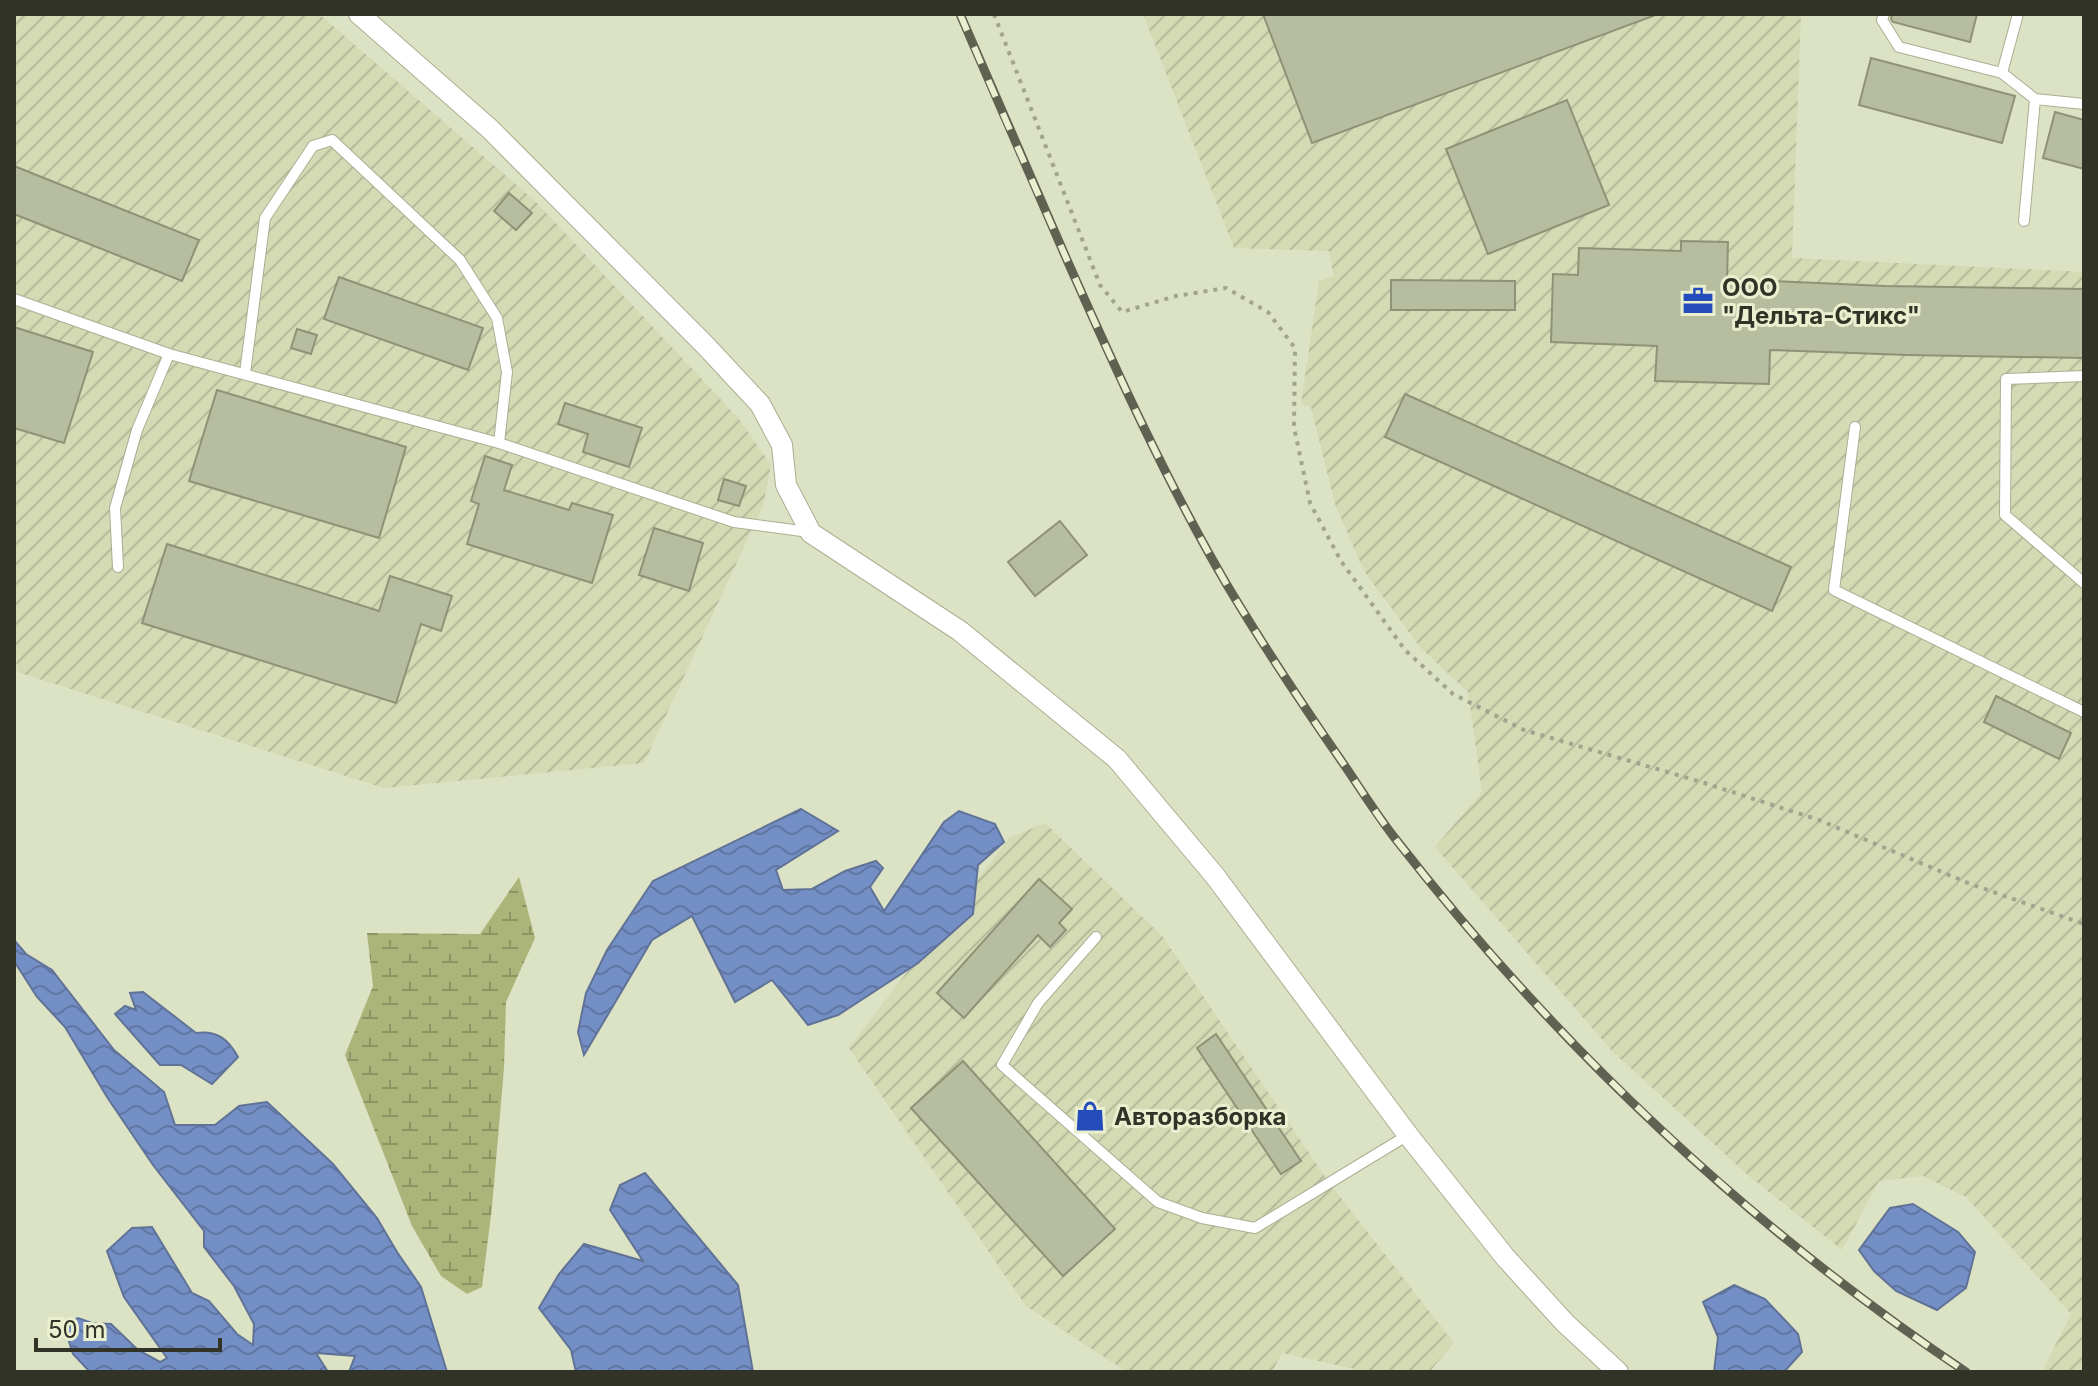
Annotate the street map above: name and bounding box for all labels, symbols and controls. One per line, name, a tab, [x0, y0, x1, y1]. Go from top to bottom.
place label: ООО "Дельта-Стикс"	[1722, 273, 1920, 330]
office icon: ООО "Дельта-Стикс"	[1681, 284, 1715, 318]
shop icon: Авторазборка	[1073, 1099, 1107, 1133]
place label: Авторазборка	[1114, 1102, 1286, 1131]
scale bar	[36, 1302, 220, 1352]
text: 50 m	[48, 1315, 106, 1344]

